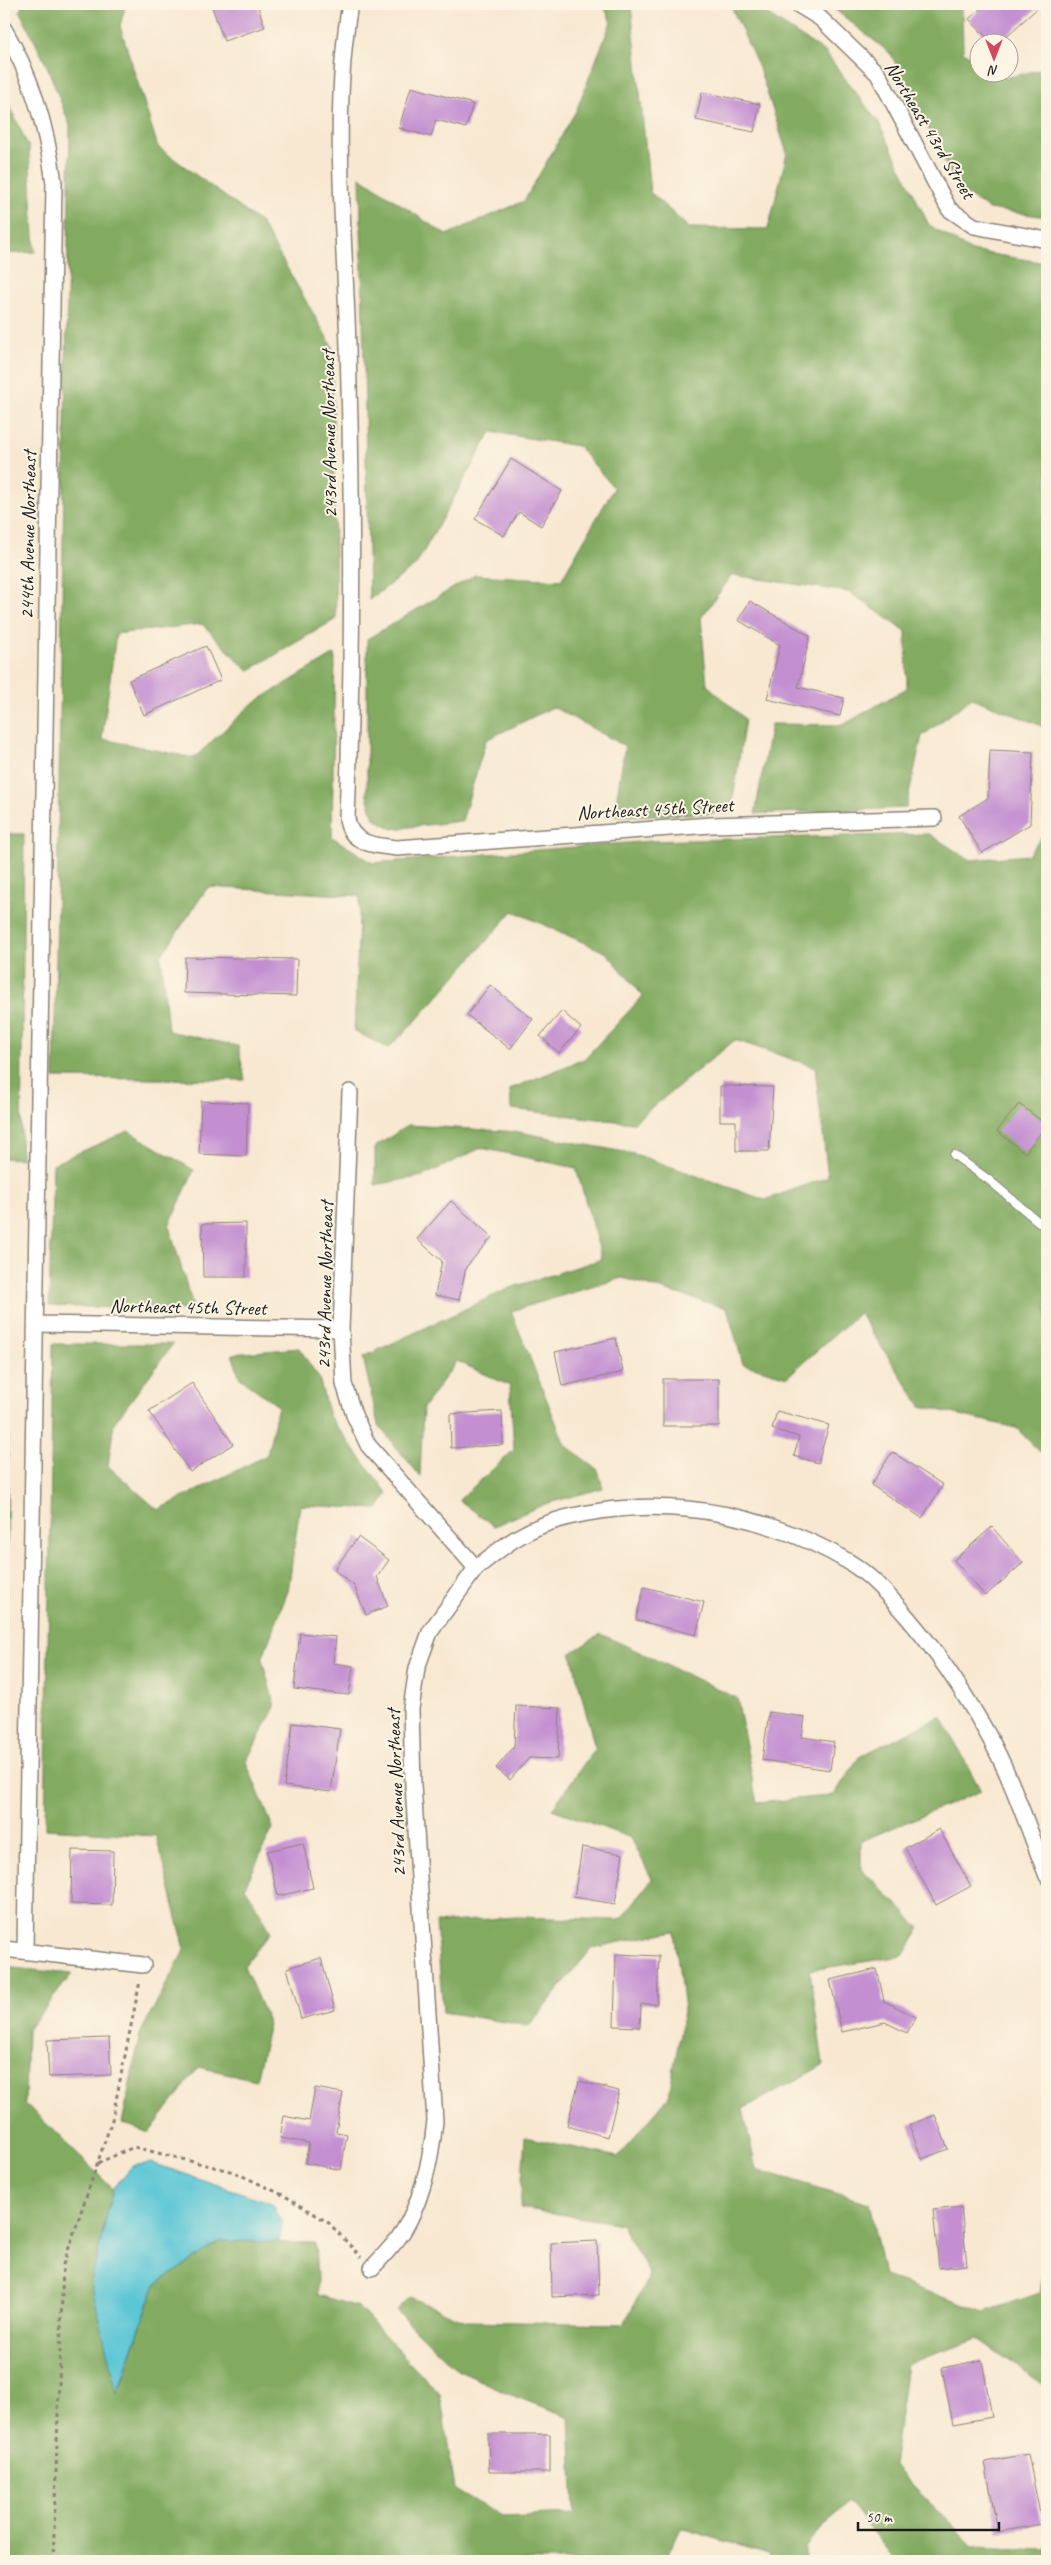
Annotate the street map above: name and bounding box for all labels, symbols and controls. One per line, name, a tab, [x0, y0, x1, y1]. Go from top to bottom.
north arrow	[968, 32, 1018, 82]
street label: Northeast 43rd Street	[879, 57, 982, 205]
text: N	[987, 62, 998, 79]
street label: 243rd Avenue Northeast	[315, 346, 343, 518]
street label: 244th Avenue Northeast	[14, 447, 42, 620]
street label: Northeast 45th Street	[576, 792, 736, 826]
street label: 243rd Avenue Northeast	[311, 1197, 339, 1369]
street label: Northeast 45th Street	[109, 1293, 269, 1321]
street label: 243rd Avenue Northeast	[380, 1705, 411, 1877]
scale bar	[858, 2500, 1000, 2532]
text: 50 m	[866, 2508, 893, 2527]

